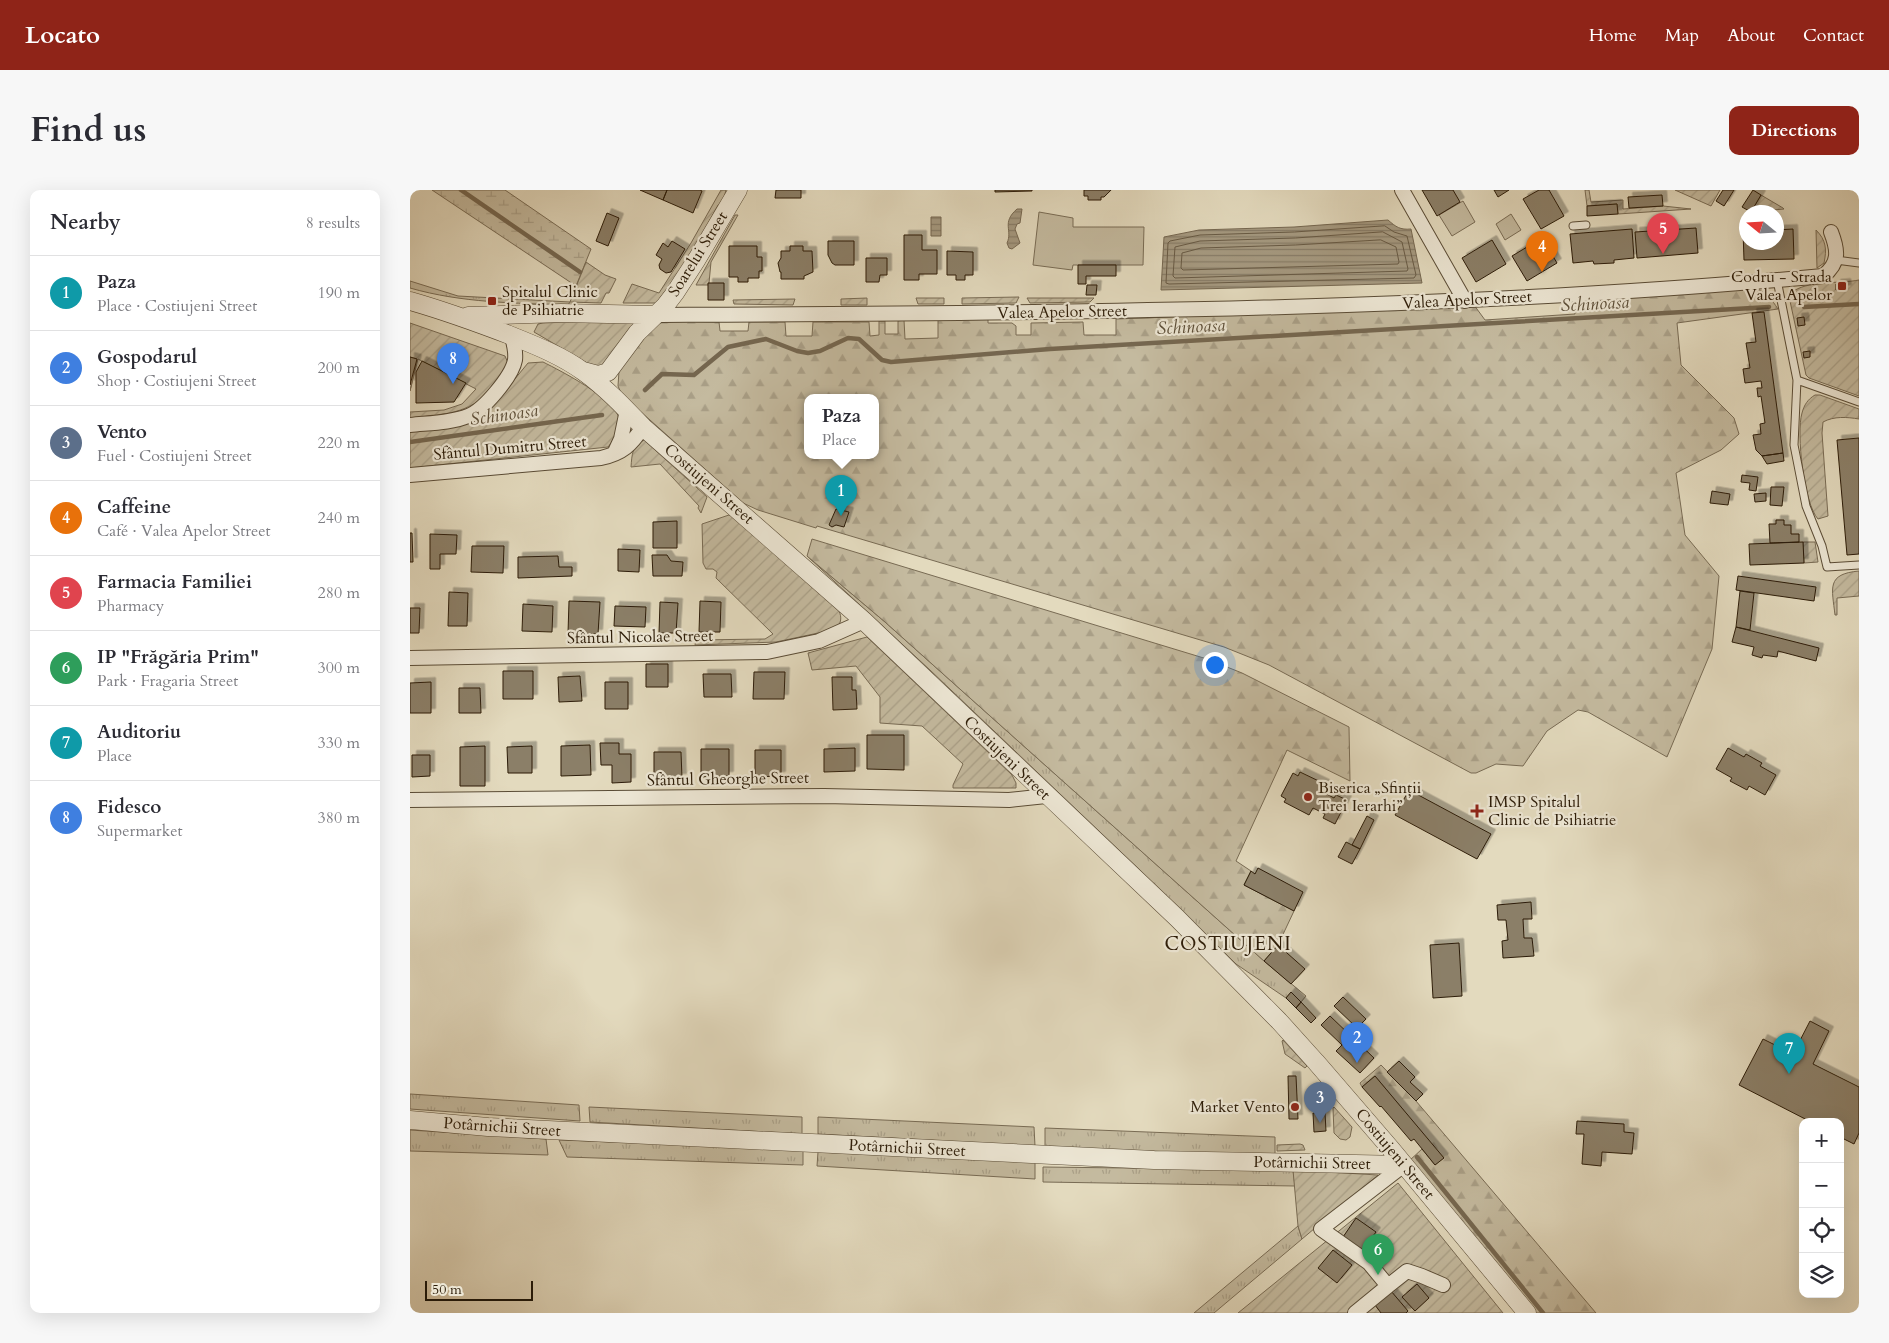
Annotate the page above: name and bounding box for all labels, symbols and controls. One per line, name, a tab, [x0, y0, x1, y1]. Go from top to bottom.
text: Locato	[25, 19, 100, 52]
text: Home	[1589, 23, 1637, 48]
text: Map	[1665, 23, 1699, 48]
text: About	[1727, 23, 1775, 48]
text: Contact	[1803, 23, 1864, 48]
text: Find us	[30, 106, 146, 154]
button: Directions	[1729, 106, 1859, 155]
north arrow	[1739, 205, 1784, 250]
street label: Soarelui Street	[663, 207, 733, 301]
text: Nearby	[50, 208, 121, 237]
text: 8 results	[306, 212, 360, 234]
pin: 5	[1647, 213, 1679, 254]
pin: 4	[1526, 231, 1558, 272]
place label: Codru - Strada Valea Apelor	[1731, 266, 1832, 306]
text: Paza	[97, 269, 136, 295]
marker: Codru - Strada Valea Apelor	[1836, 280, 1848, 292]
place label: Spitalul Clinic de Psihiatrie	[502, 281, 598, 321]
text: 1	[62, 282, 70, 304]
text: 190 m	[318, 282, 360, 304]
street label: Valea Apelor Street	[1402, 286, 1532, 314]
water label: Schinoasa	[1560, 290, 1630, 318]
text: Place · Costiujeni Street	[97, 295, 257, 317]
marker: Spitalul Clinic de Psihiatrie	[486, 295, 498, 307]
street label: Valea Apelor Street	[997, 300, 1127, 324]
water label: Schinoasa	[1156, 313, 1226, 341]
pin: 8	[437, 343, 469, 384]
text: Gospodarul	[97, 344, 197, 370]
text: 2	[62, 357, 70, 379]
text: 200 m	[318, 357, 360, 379]
text: Shop · Costiujeni Street	[97, 370, 256, 392]
popup	[804, 394, 879, 459]
water label: Schinoasa	[468, 398, 540, 432]
text: Paza	[822, 403, 861, 429]
text: Vento	[97, 419, 147, 445]
text: Place	[822, 429, 857, 451]
street label: Sfântul Dumitru Street	[433, 430, 587, 466]
text: 3	[62, 432, 70, 454]
text: 220 m	[318, 432, 360, 454]
street label: Costiujeni Street	[659, 439, 759, 529]
text: Fuel · Costiujeni Street	[97, 445, 252, 467]
pin: 1	[825, 475, 857, 516]
text: Caffeine	[97, 494, 171, 520]
text: 4	[62, 507, 70, 529]
text: 240 m	[318, 507, 360, 529]
text: Café · Valea Apelor Street	[97, 520, 271, 542]
text: Farmacia Familiei	[97, 569, 252, 595]
text: 5	[62, 582, 70, 604]
text: 280 m	[318, 582, 360, 604]
text: Pharmacy	[97, 595, 164, 617]
street label: Sfântul Nicolae Street	[567, 625, 713, 649]
text: IP "Frăgăria Prim"	[97, 644, 259, 670]
your location	[1202, 652, 1228, 678]
text: 6	[62, 657, 70, 679]
text: 300 m	[318, 657, 360, 679]
text: Park · Fragaria Street	[97, 670, 238, 692]
street label: Costiujeni Street	[959, 711, 1055, 805]
text: Auditoriu	[97, 719, 181, 745]
text: 7	[62, 732, 70, 754]
text: 330 m	[318, 732, 360, 754]
text: Place	[97, 745, 132, 767]
street label: Sfântul Gheorghe Street	[647, 767, 809, 791]
place label: Biserica „Sfinții Trei Ierarhi”	[1318, 777, 1422, 817]
marker: Biserica „Sfinții Trei Ierarhi”	[1302, 791, 1314, 803]
place label: IMSP Spitalul Clinic de Psihiatrie	[1488, 791, 1616, 831]
text: Fidesco	[97, 794, 161, 820]
marker: IMSP Spitalul Clinic de Psihiatrie	[1470, 804, 1484, 818]
text: 8	[62, 807, 70, 829]
text: 380 m	[318, 807, 360, 829]
text: Supermarket	[97, 820, 183, 842]
district label: COSTIUJENI	[1164, 931, 1292, 957]
pin: 2	[1341, 1022, 1373, 1063]
pin: 7	[1773, 1033, 1805, 1074]
pin: 3	[1304, 1082, 1336, 1123]
place label: Market Vento	[1190, 1096, 1285, 1118]
marker: Market Vento	[1289, 1101, 1301, 1113]
street label: Costiujeni Street	[1350, 1104, 1440, 1204]
street label: Potârnichii Street	[443, 1112, 561, 1142]
map controls	[1799, 1118, 1844, 1298]
button: +	[1799, 1118, 1844, 1163]
street label: Potârnichii Street	[848, 1134, 966, 1162]
street label: Potârnichii Street	[1253, 1151, 1371, 1175]
button: −	[1799, 1163, 1844, 1208]
button: locate	[1799, 1208, 1844, 1253]
pin: 6	[1362, 1234, 1394, 1275]
button: layers	[1799, 1253, 1844, 1298]
scale bar	[425, 1278, 532, 1301]
text: 50 m	[432, 1280, 462, 1299]

